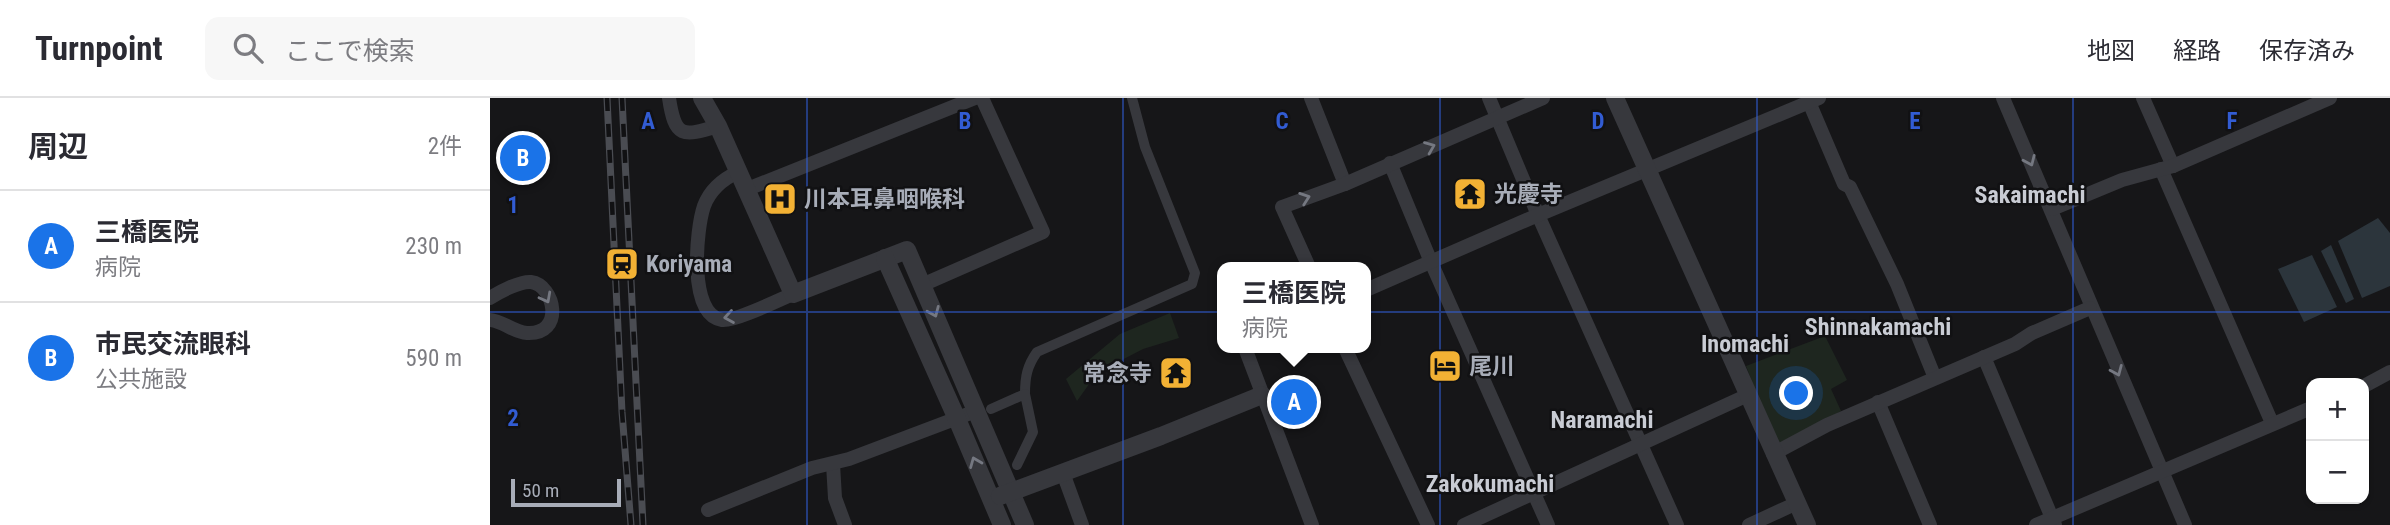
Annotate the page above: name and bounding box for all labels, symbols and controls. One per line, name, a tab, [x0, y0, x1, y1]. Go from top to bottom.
search box	[205, 17, 695, 80]
text: Turnpoint	[35, 29, 163, 68]
icon: search	[229, 29, 267, 67]
text: ここで検索	[285, 36, 415, 66]
text: 地図	[2087, 37, 2135, 65]
text: 経路	[2173, 37, 2221, 65]
text: 保存済み	[2259, 37, 2355, 65]
text: A	[641, 108, 655, 135]
text: B	[959, 108, 971, 135]
text: C	[1275, 108, 1289, 135]
text: D	[1592, 108, 1605, 135]
text: E	[1909, 108, 1921, 135]
text: F	[2227, 108, 2238, 135]
text: 周辺	[28, 129, 88, 164]
pin: B	[500, 132, 546, 184]
text: 2件	[428, 133, 462, 160]
one-way arrow	[1423, 141, 1435, 155]
one-way arrow	[2022, 153, 2036, 166]
temple icon: 光慶寺	[1451, 175, 1489, 213]
hospital icon: 川本耳鼻咽喉科	[761, 180, 799, 218]
place label: 光慶寺	[1494, 181, 1563, 208]
district label: Sakaimachi	[1974, 181, 2086, 209]
place label: 川本耳鼻咽喉科	[804, 186, 965, 213]
text: 1	[507, 192, 519, 219]
one-way arrow	[1299, 192, 1311, 206]
text: 三橋医院	[95, 217, 199, 247]
text: A	[44, 233, 58, 260]
text: 230 m	[405, 233, 462, 260]
station icon: Koriyama	[603, 245, 641, 283]
place label: Koriyama	[646, 251, 732, 278]
text: 病院	[95, 254, 141, 281]
popup	[1217, 262, 1371, 353]
text: 三橋医院	[1242, 278, 1346, 308]
one-way arrow	[538, 290, 552, 303]
one-way arrow	[925, 306, 939, 318]
one-way arrow	[724, 309, 735, 324]
district label: Shinnakamachi	[1805, 313, 1951, 341]
text: 病院	[1242, 315, 1288, 342]
text: 市民交流眼科	[95, 329, 251, 359]
district label: Inomachi	[1701, 330, 1789, 358]
text: B	[45, 345, 57, 372]
text: 590 m	[405, 345, 462, 372]
hotel icon: 尾川	[1426, 347, 1464, 385]
place label: 尾川	[1469, 353, 1515, 380]
temple icon: 常念寺	[1157, 354, 1195, 392]
place label: 常念寺	[1083, 360, 1152, 387]
one-way arrow	[2109, 363, 2123, 376]
text: 公共施設	[95, 366, 187, 393]
pin: A	[1271, 376, 1317, 428]
your location	[1779, 376, 1813, 410]
map controls	[2306, 378, 2369, 504]
button: +	[2306, 378, 2369, 441]
text: 2	[507, 405, 519, 432]
district label: Naramachi	[1551, 406, 1653, 434]
button: −	[2306, 441, 2369, 504]
one-way arrow	[969, 457, 983, 469]
district label: Zakokumachi	[1426, 470, 1554, 498]
scale bar	[511, 476, 621, 508]
text: 50 m	[522, 479, 559, 502]

